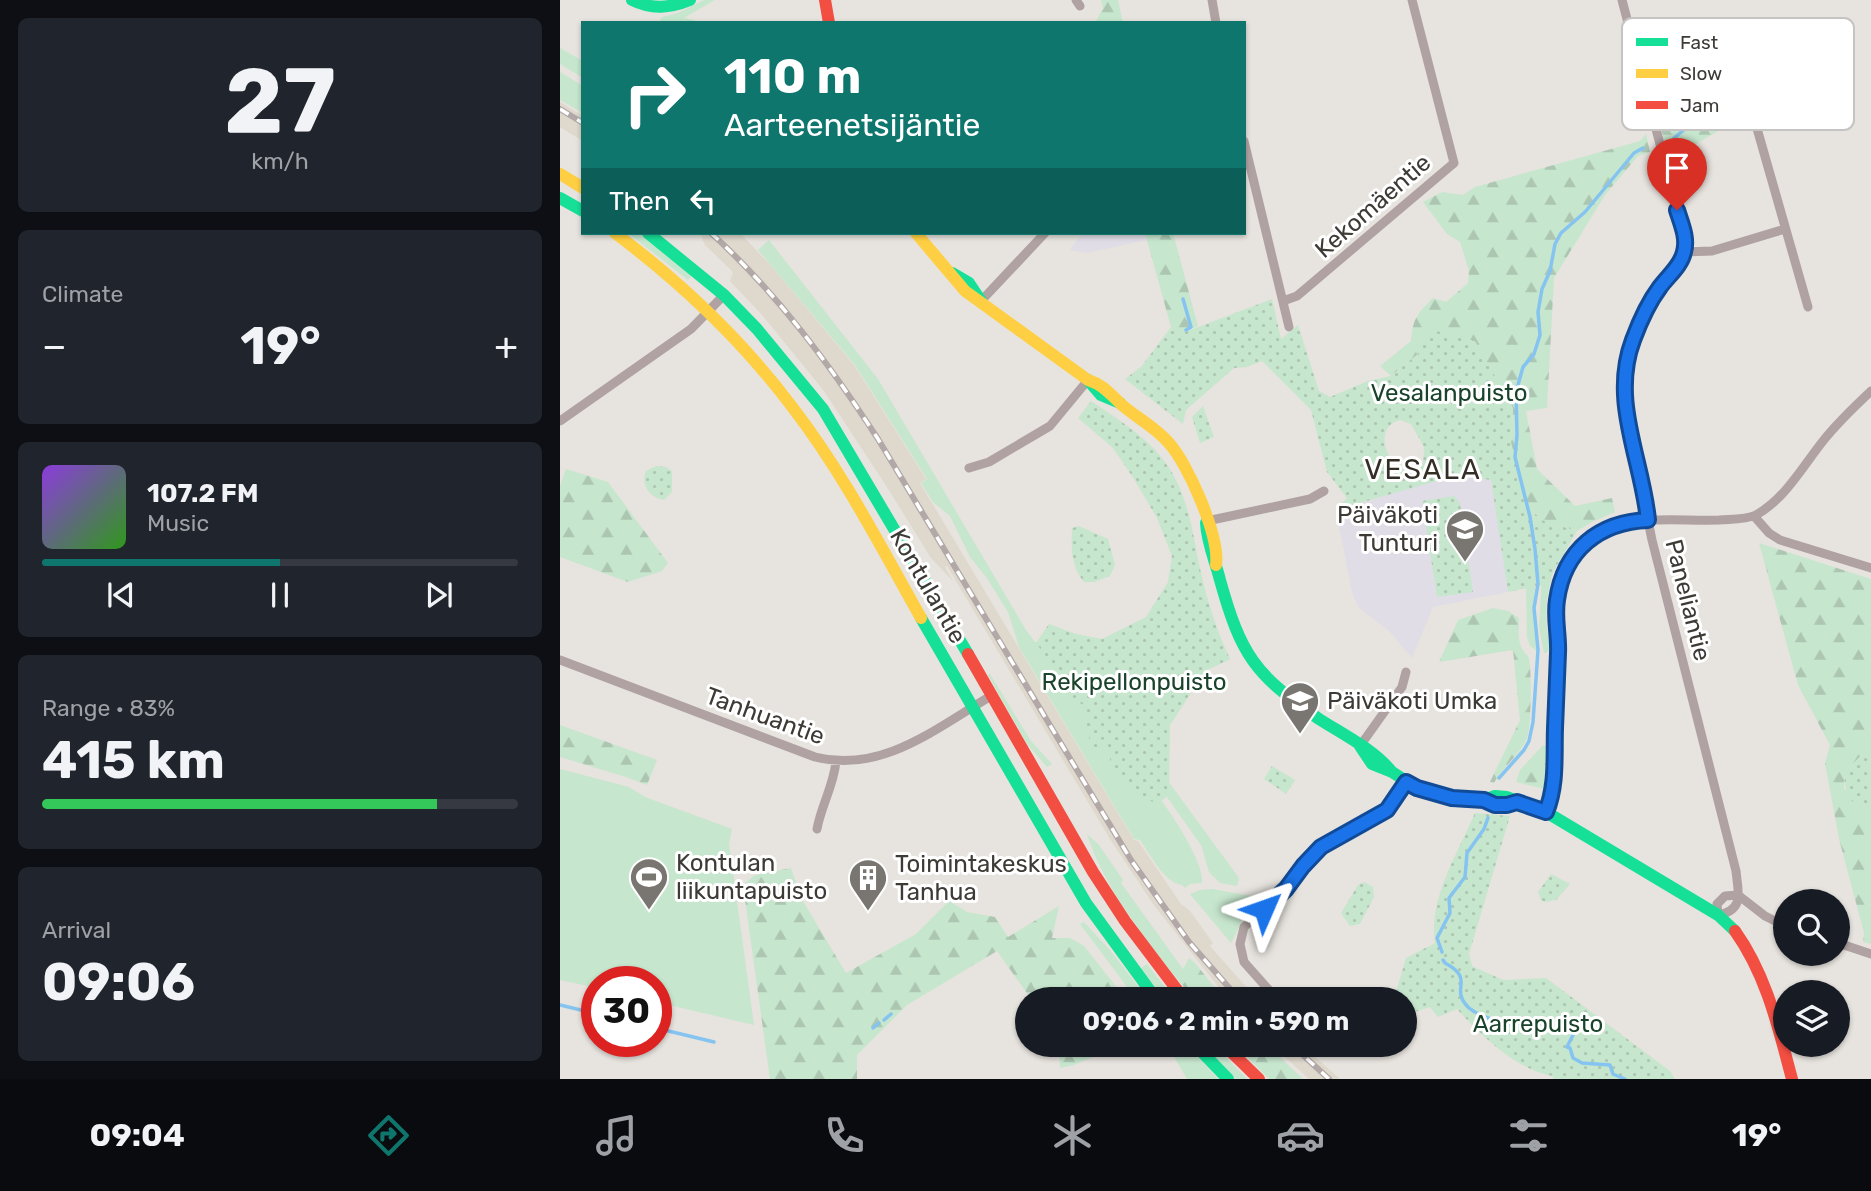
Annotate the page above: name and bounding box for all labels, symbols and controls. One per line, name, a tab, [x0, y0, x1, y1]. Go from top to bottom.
legend	[1622, 18, 1854, 130]
text: Fast	[1680, 31, 1719, 54]
text: 27	[224, 47, 336, 155]
text: 110 m	[724, 47, 861, 105]
icon: right	[609, 49, 700, 140]
text: Slow	[1680, 62, 1722, 85]
text: Jam	[1680, 94, 1719, 117]
text: Aarteenetsijäntie	[724, 106, 981, 144]
pin	[1647, 138, 1707, 210]
text: km/h	[251, 147, 309, 175]
street label: Kekomäentie	[1310, 148, 1436, 264]
icon: arrive	[1658, 149, 1696, 187]
icon: left	[684, 182, 722, 220]
text: Then	[609, 186, 670, 217]
text: Climate	[42, 280, 123, 308]
text: 19°	[240, 315, 321, 377]
text: −	[42, 323, 67, 369]
text: +	[494, 323, 518, 369]
park label: Vesalanpuisto	[1371, 379, 1527, 407]
district label: VESALA	[1364, 453, 1482, 486]
text: 107.2 FM	[147, 478, 258, 509]
place label: Päiväkoti Tunturi	[1337, 501, 1438, 557]
school or university icon: Päiväkoti Tunturi	[1444, 508, 1486, 563]
text: Music	[147, 509, 209, 537]
street label: Kontulantie	[884, 524, 972, 648]
street label: Paneliantie	[1659, 536, 1717, 664]
icon: previous	[102, 576, 140, 614]
icon: pause	[261, 576, 299, 614]
icon: next	[420, 576, 458, 614]
park label: Rekipellonpuisto	[1042, 668, 1226, 696]
school or university icon: Päiväkoti Umka	[1279, 680, 1321, 735]
street label: Tanhuantie	[702, 682, 828, 750]
place label: Päiväkoti Umka	[1327, 687, 1497, 715]
text: Range · 83%	[42, 694, 175, 722]
text: 415 km	[42, 729, 225, 791]
place label: Kontulan liikuntapuisto	[676, 849, 827, 905]
place label: Toimintakeskus Tanhua	[895, 850, 1067, 906]
sports icon: Kontulan liikuntapuisto	[628, 856, 670, 911]
building icon: Toimintakeskus Tanhua	[847, 857, 889, 912]
position arrow	[1227, 872, 1301, 946]
map controls	[1773, 889, 1850, 1057]
button: search	[1773, 889, 1850, 966]
text: Arrival	[42, 916, 111, 944]
text: 09:06	[42, 951, 195, 1013]
speed limit sign: 30	[581, 966, 672, 1057]
button: layers	[1773, 980, 1850, 1057]
text: 09:06 · 2 min · 590 m	[1083, 1006, 1349, 1037]
park label: Aarrepuisto	[1473, 1010, 1603, 1038]
icon: directions	[364, 1111, 413, 1160]
icon: music	[592, 1111, 641, 1160]
icon: phone	[820, 1111, 869, 1160]
icon: climate	[1048, 1111, 1097, 1160]
icon: car	[1276, 1111, 1325, 1160]
icon: filters	[1504, 1111, 1553, 1160]
text: 09:04	[90, 1116, 185, 1154]
text: 19°	[1732, 1116, 1781, 1154]

